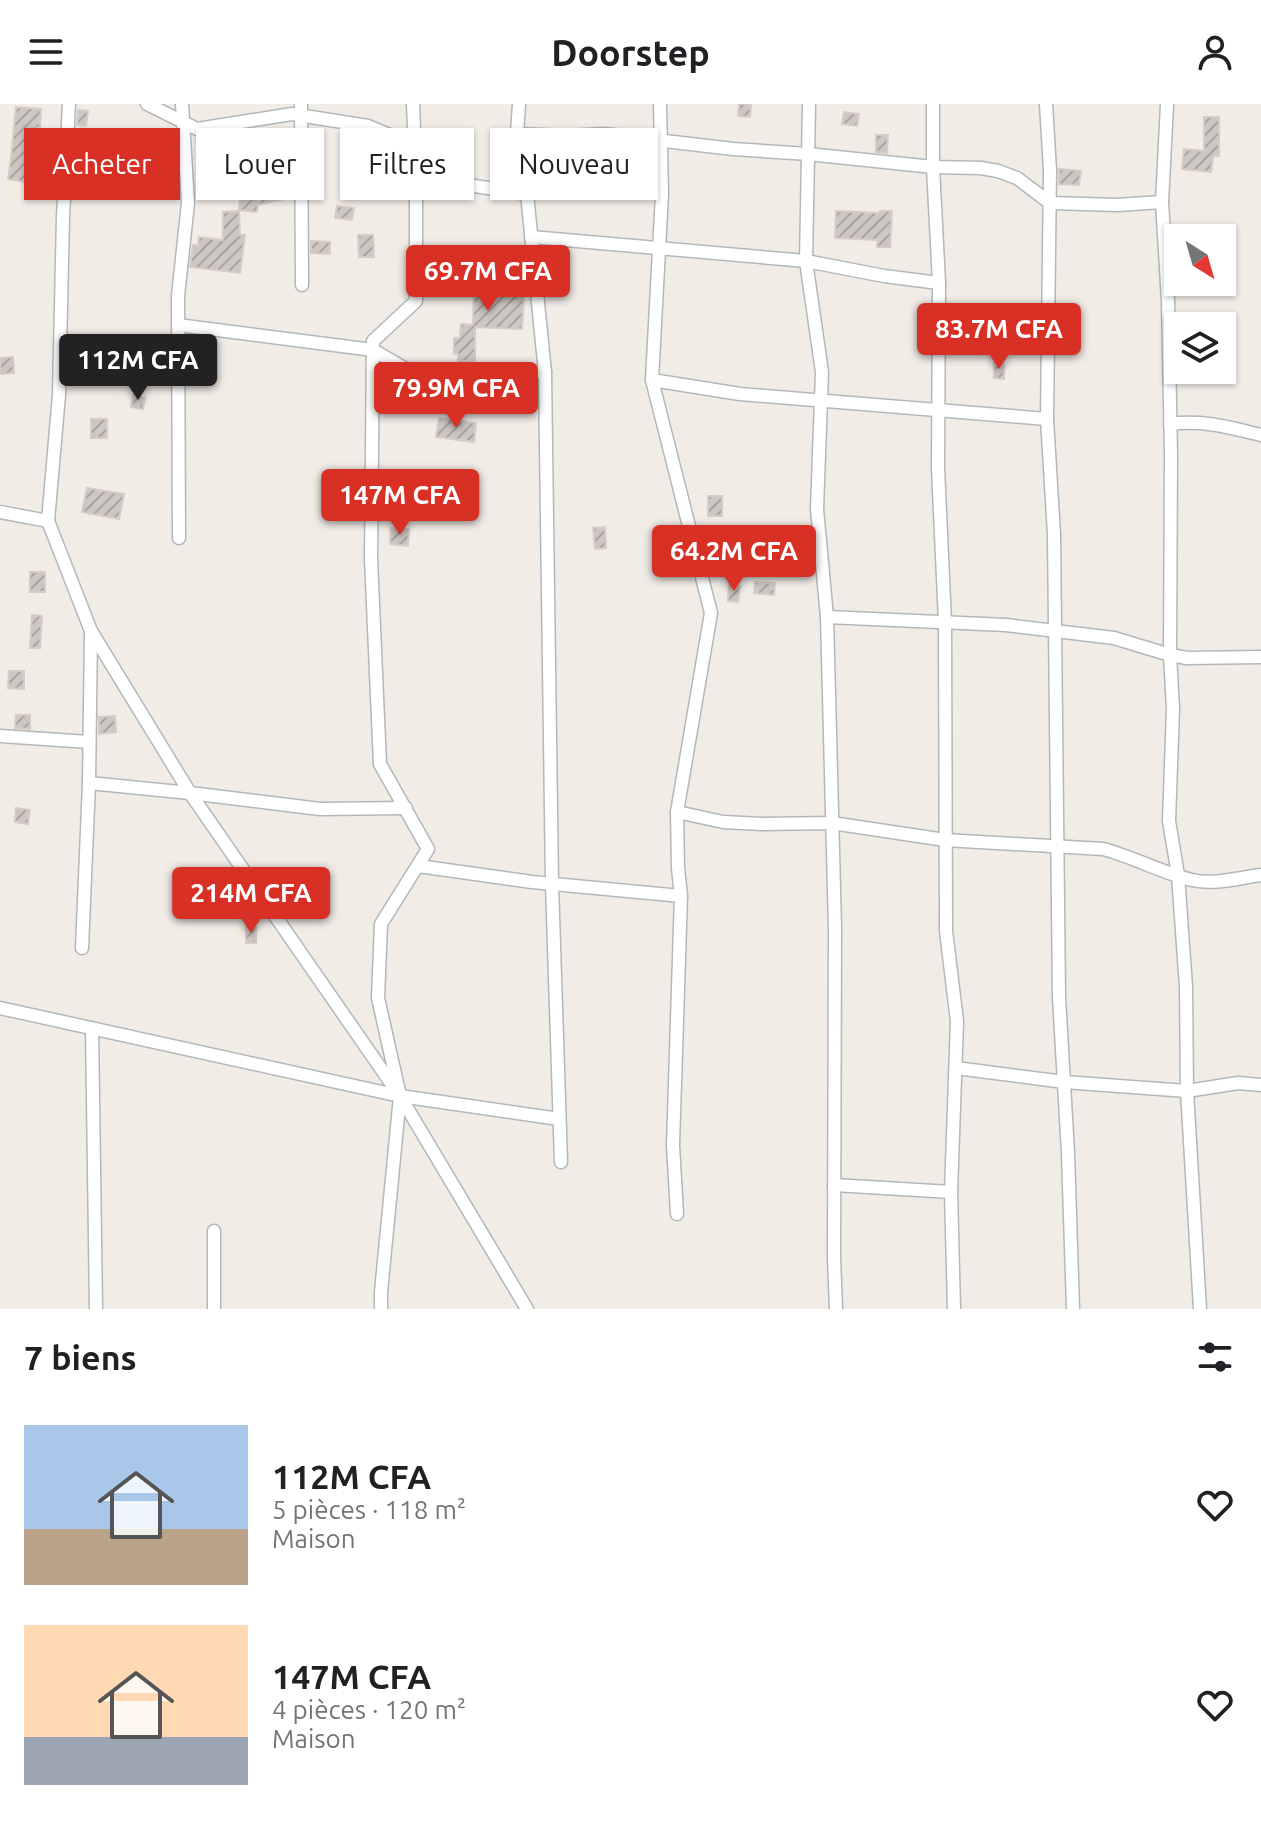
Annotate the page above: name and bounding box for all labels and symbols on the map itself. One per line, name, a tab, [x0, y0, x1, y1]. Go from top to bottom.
north arrow	[1164, 224, 1236, 296]
pin: 69.7M CFA	[396, 245, 580, 313]
pin: 83.7M CFA	[907, 303, 1091, 371]
pin: 112M CFA	[55, 334, 221, 402]
pin: 79.9M CFA	[364, 362, 548, 430]
pin: 147M CFA	[317, 469, 483, 537]
pin: 64.2M CFA	[642, 525, 826, 593]
pin: 214M CFA	[168, 867, 334, 935]

